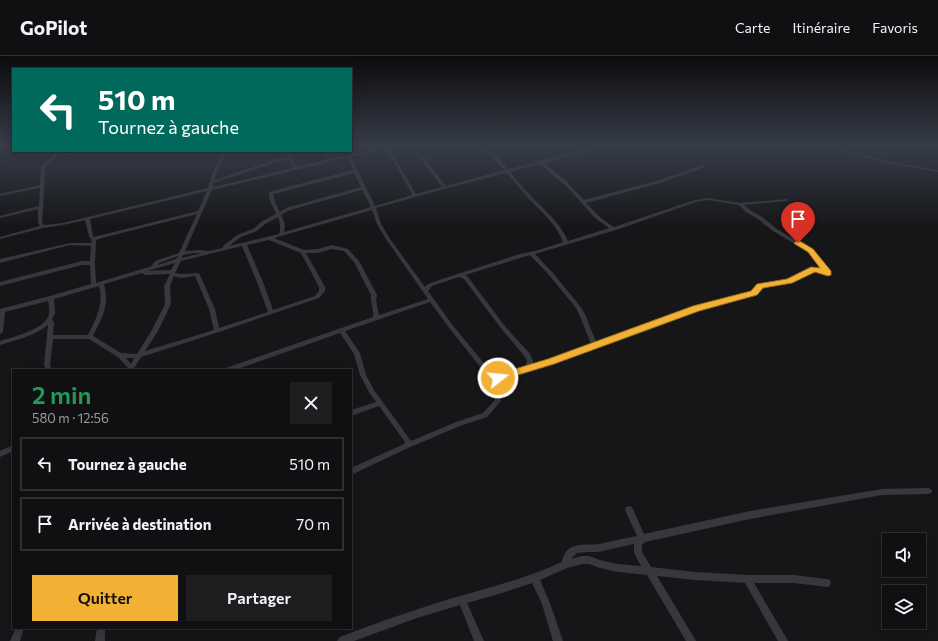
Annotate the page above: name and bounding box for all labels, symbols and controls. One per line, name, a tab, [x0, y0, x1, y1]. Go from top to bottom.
text: GoPilot	[20, 16, 87, 39]
text: Carte	[735, 19, 770, 36]
text: Itinéraire	[792, 19, 850, 36]
text: Favoris	[872, 19, 918, 36]
text: 510 m	[98, 82, 175, 116]
icon: left	[32, 84, 84, 136]
text: Tournez à gauche	[98, 116, 239, 138]
pin	[781, 202, 815, 243]
icon: arrive	[787, 208, 809, 230]
position arrow	[477, 357, 519, 399]
text: 2 min	[32, 380, 91, 409]
button: close	[290, 382, 332, 424]
text: 580 m · 12:56	[32, 410, 109, 426]
icon: left	[34, 453, 56, 475]
text: Tournez à gauche	[68, 455, 187, 473]
text: 510 m	[289, 455, 330, 473]
icon: arrive	[34, 513, 56, 535]
text: Arrivée à destination	[68, 515, 211, 533]
text: 70 m	[296, 515, 330, 533]
map controls	[882, 533, 926, 629]
button: sound	[882, 533, 926, 577]
button: Quitter	[32, 575, 178, 621]
button: Partager	[186, 575, 332, 621]
button: layers	[882, 585, 926, 629]

